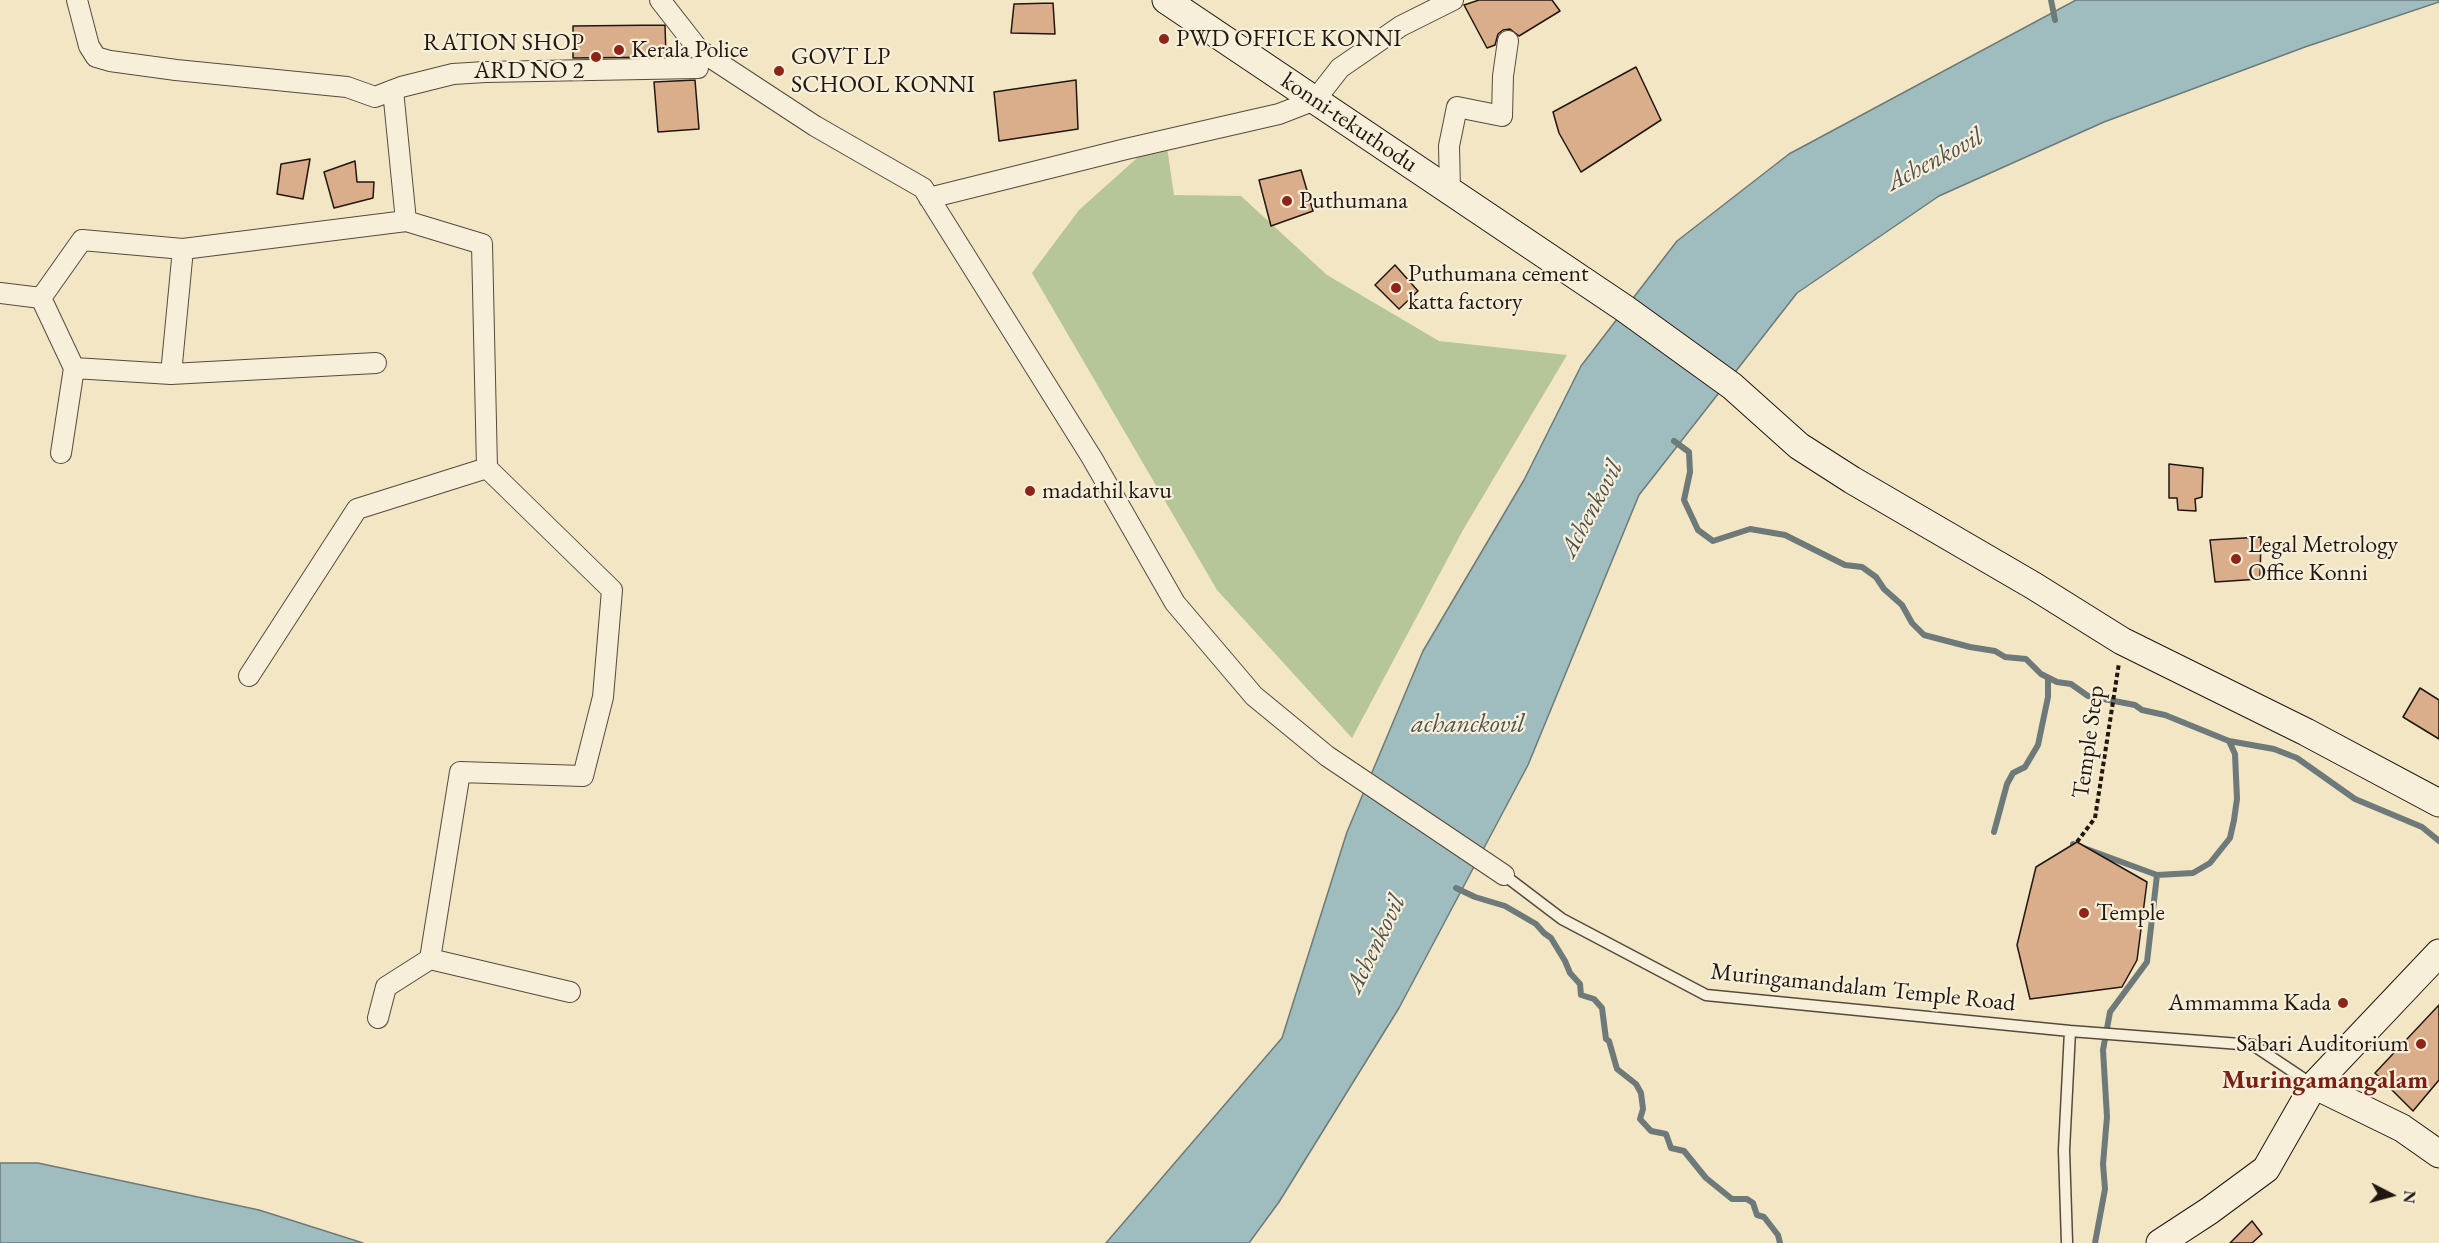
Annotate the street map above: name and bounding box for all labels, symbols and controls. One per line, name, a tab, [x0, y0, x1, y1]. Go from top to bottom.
place label: PWD OFFICE KONNI	[1176, 25, 1401, 53]
place label: RATION SHOP ARD NO 2	[423, 29, 584, 85]
marker: PWD OFFICE KONNI	[1157, 32, 1171, 46]
place label: Kerala Police	[631, 36, 748, 64]
marker: Kerala Police	[612, 43, 626, 57]
place label: GOVT LP SCHOOL KONNI	[791, 43, 975, 99]
marker: RATION SHOP ARD NO 2	[589, 50, 603, 64]
marker: GOVT LP SCHOOL KONNI	[772, 64, 786, 78]
street label: konni-tekuthodu	[1275, 67, 1423, 179]
water label: Achenkovil	[1881, 121, 1989, 199]
place label: Puthumana	[1299, 187, 1408, 215]
marker: Puthumana	[1280, 194, 1294, 208]
place label: Puthumana cement katta factory	[1408, 260, 1589, 316]
marker: Puthumana cement katta factory	[1389, 281, 1403, 295]
water label: Achenkovil	[1553, 455, 1631, 563]
place label: madathil kavu	[1042, 477, 1172, 505]
marker: madathil kavu	[1023, 484, 1037, 498]
place label: Legal Metrology Office Konni	[2248, 531, 2398, 587]
marker: Legal Metrology Office Konni	[2229, 552, 2243, 566]
street label: Temple Step	[2067, 683, 2111, 801]
water label: achanckovil	[1411, 709, 1525, 741]
water label: Achenkovil	[1339, 890, 1413, 998]
place label: Temple	[2096, 899, 2165, 927]
marker: Temple	[2077, 906, 2091, 920]
street label: Muringamandalam Temple Road	[1709, 958, 2017, 1018]
place label: Ammamma Kada	[2168, 989, 2331, 1017]
marker: Ammamma Kada	[2336, 996, 2350, 1010]
place label: Sabari Auditorium	[2236, 1030, 2409, 1058]
marker: Sabari Auditorium	[2414, 1037, 2428, 1051]
district label: Muringamangalam	[2222, 1065, 2428, 1097]
north arrow	[2361, 1165, 2421, 1225]
text: N	[2398, 1189, 2421, 1204]

